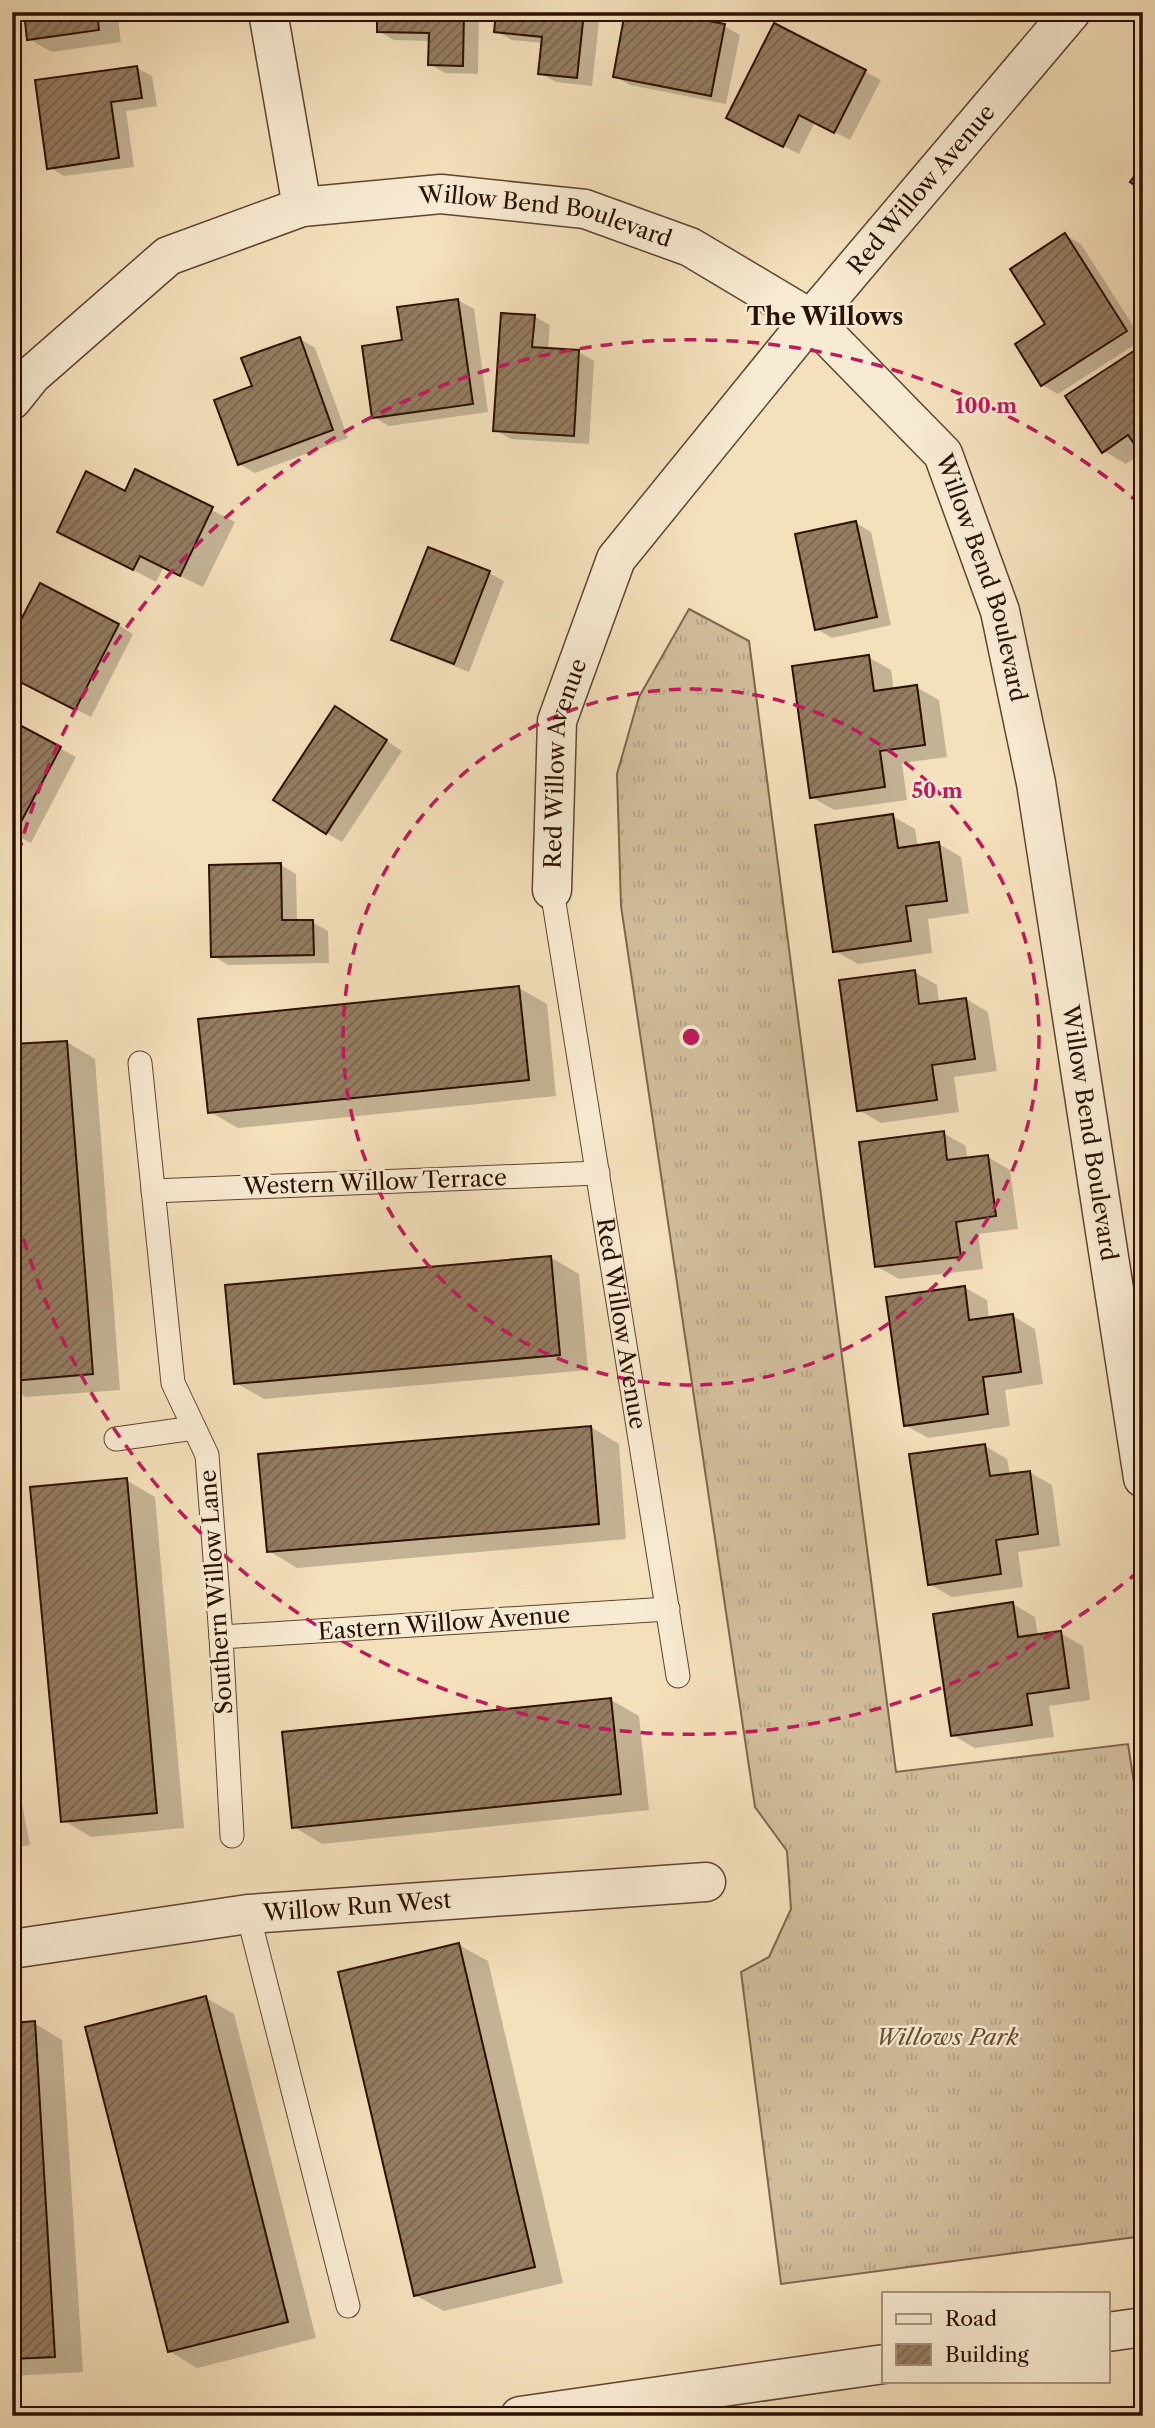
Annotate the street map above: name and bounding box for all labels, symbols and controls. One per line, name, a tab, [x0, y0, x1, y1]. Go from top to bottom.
street label: Red Willow Avenue	[841, 99, 1001, 280]
street label: Willow Bend Boulevard	[417, 180, 676, 253]
district label: The Willows	[747, 302, 903, 331]
text: 100 m	[955, 393, 1017, 418]
street label: Willow Bend Boulevard	[930, 449, 1033, 704]
street label: Red Willow Avenue	[539, 654, 593, 869]
text: 50 m	[911, 778, 963, 803]
street label: Willow Bend Boulevard	[1056, 1002, 1123, 1263]
centre of rings	[679, 1025, 703, 1049]
street label: Western Willow Terrace	[242, 1163, 507, 1201]
street label: Red Willow Avenue	[591, 1216, 652, 1431]
street label: Southern Willow Lane	[193, 1469, 239, 1715]
street label: Eastern Willow Avenue	[317, 1600, 571, 1646]
street label: Willow Run West	[261, 1886, 452, 1927]
park label: Willows Park	[875, 2023, 1019, 2051]
legend	[882, 2292, 1110, 2382]
text: Road	[945, 2306, 997, 2331]
text: Building	[945, 2342, 1030, 2367]

